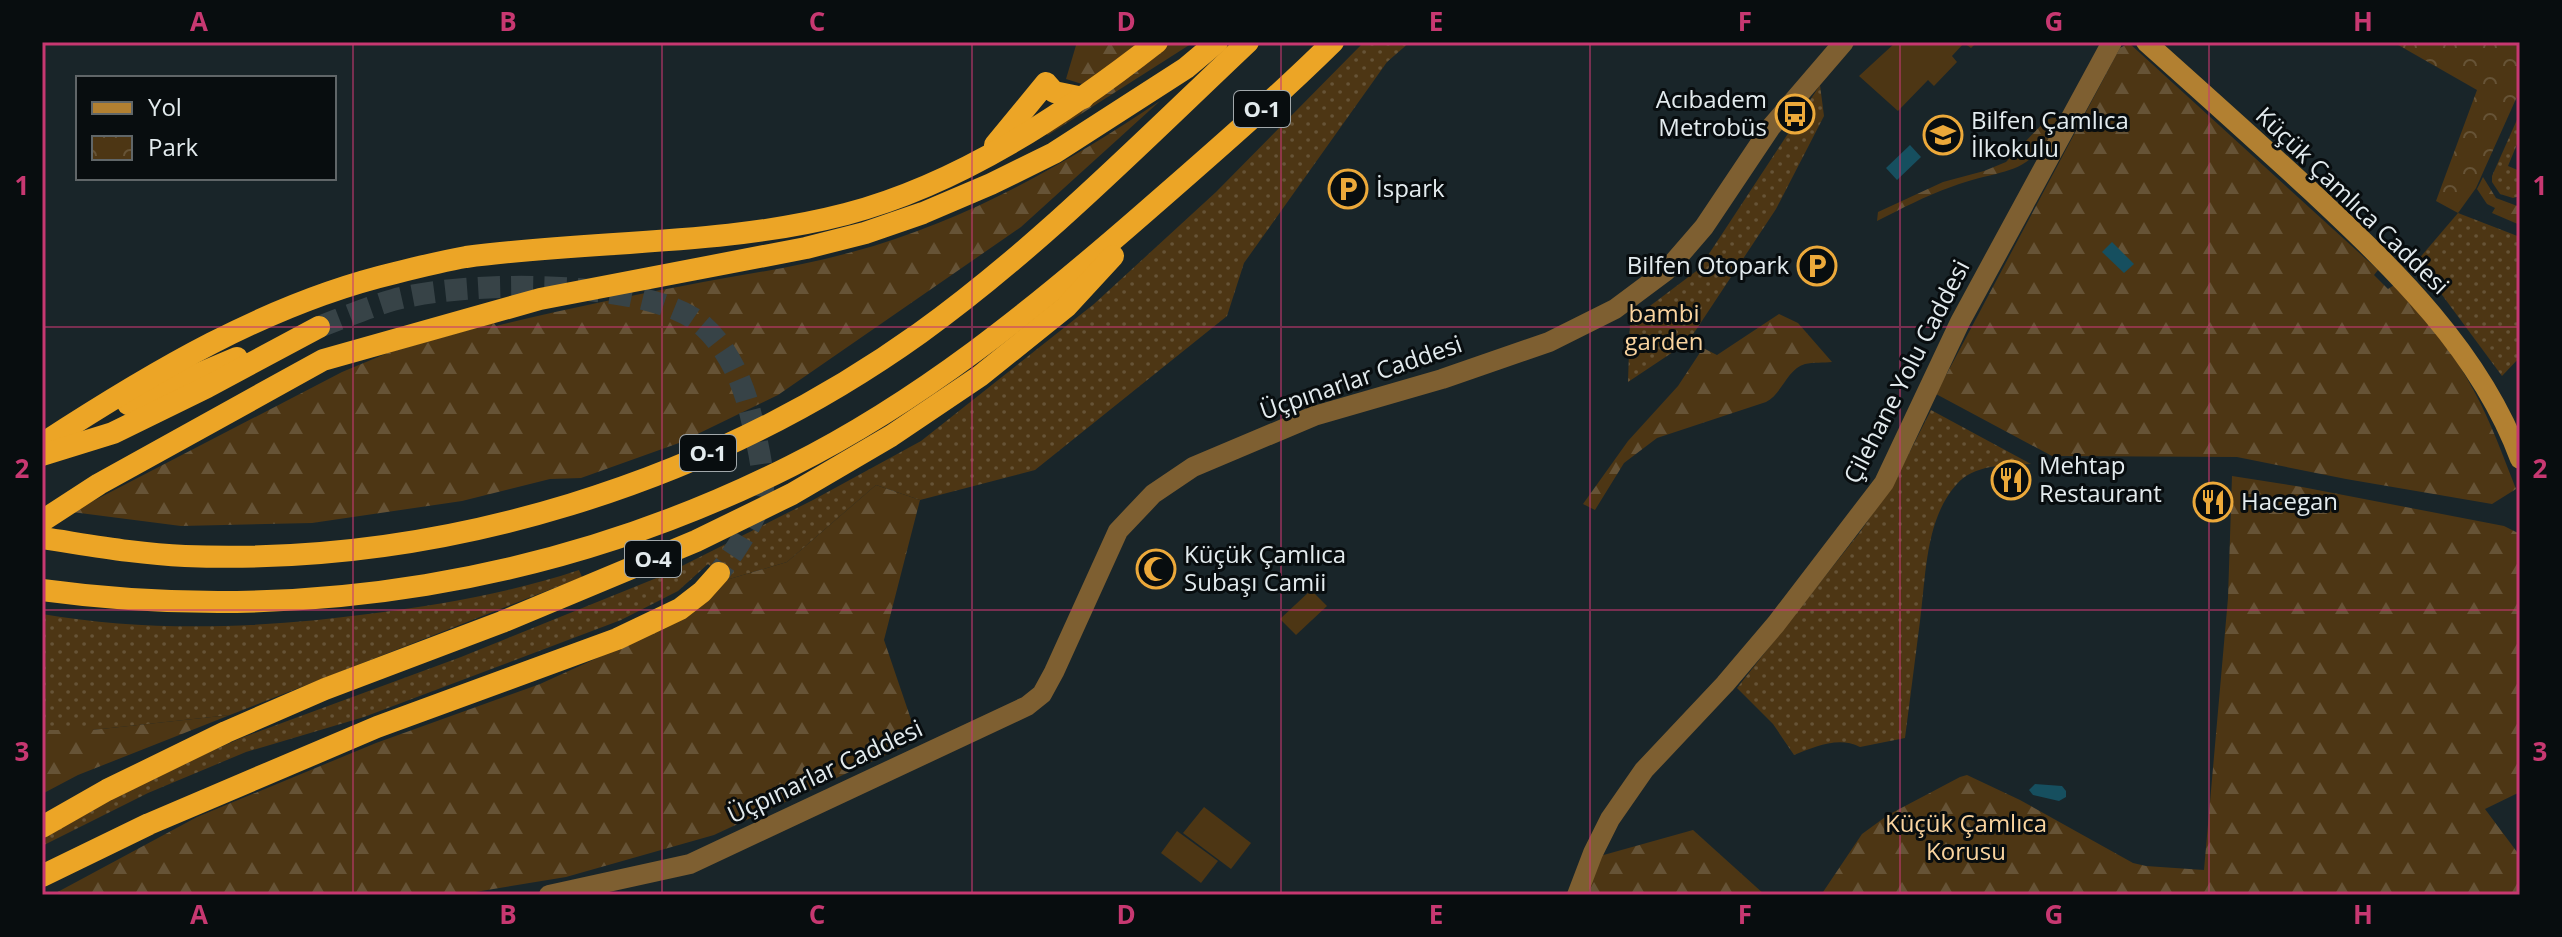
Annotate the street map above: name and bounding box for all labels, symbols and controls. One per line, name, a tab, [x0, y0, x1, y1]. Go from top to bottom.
text: A	[190, 3, 208, 39]
text: B	[499, 3, 517, 39]
text: C	[809, 3, 825, 39]
text: D	[1116, 3, 1136, 39]
text: E	[1429, 3, 1443, 39]
text: F	[1738, 3, 1752, 39]
text: G	[2045, 3, 2063, 39]
text: H	[2353, 3, 2373, 39]
legend	[76, 76, 336, 180]
place label: Acıbadem Metrobüs	[1656, 82, 1767, 143]
text: Yol	[148, 90, 182, 123]
road number: O-1	[1234, 91, 1290, 127]
bus stop icon: Acıbadem Metrobüs	[1774, 93, 1816, 135]
street label: Küçük Çamlıca Caddesi	[2249, 99, 2457, 301]
place label: Bilfen Çamlıca İlkokulu	[1971, 103, 2129, 164]
school or university icon: Bilfen Çamlıca İlkokulu	[1922, 114, 1964, 156]
text: Park	[148, 130, 199, 163]
text: 1	[15, 167, 29, 203]
text: 1	[2533, 167, 2547, 203]
parking icon: İspark	[1327, 168, 1369, 210]
place label: İspark	[1376, 171, 1445, 204]
parking icon: Bilfen Otopark	[1796, 245, 1838, 287]
place label: Bilfen Otopark	[1627, 248, 1789, 281]
street label: Çilehane Yolu Caddesi	[1835, 254, 1976, 489]
park label: bambi garden	[1624, 296, 1704, 357]
street label: Üçpınarlar Caddesi	[1255, 326, 1466, 427]
road number: O-1	[680, 435, 736, 471]
place label: Mehtap Restaurant	[2039, 448, 2162, 509]
text: 2	[15, 450, 30, 486]
text: 2	[2533, 450, 2548, 486]
restaurant icon: Mehtap Restaurant	[1990, 459, 2032, 501]
restaurant icon: Hacegan	[2192, 481, 2234, 523]
place label: Hacegan	[2241, 484, 2338, 517]
place label: Küçük Çamlıca Subaşı Camii	[1184, 537, 1346, 598]
road number: O-4	[625, 541, 681, 577]
mosque icon: Küçük Çamlıca Subaşı Camii	[1135, 548, 1177, 590]
street label: Üçpınarlar Caddesi	[721, 711, 927, 830]
text: 3	[15, 733, 29, 769]
text: 3	[2533, 733, 2547, 769]
park label: Küçük Çamlıca Korusu	[1885, 806, 2047, 867]
text: A	[190, 896, 208, 932]
text: B	[499, 896, 517, 932]
text: C	[809, 896, 825, 932]
text: D	[1116, 896, 1136, 932]
text: E	[1429, 896, 1443, 932]
text: F	[1738, 896, 1752, 932]
text: G	[2045, 896, 2063, 932]
text: H	[2353, 896, 2373, 932]

